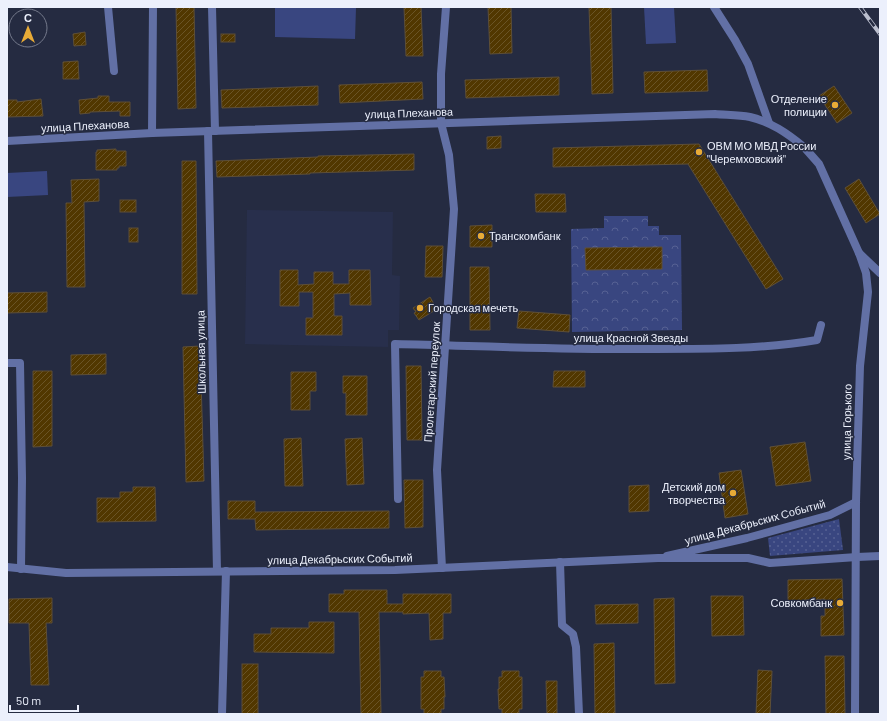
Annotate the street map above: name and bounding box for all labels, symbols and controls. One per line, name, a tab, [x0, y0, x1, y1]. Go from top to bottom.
north arrow	[8, 8, 48, 48]
text: С	[24, 11, 32, 24]
place label: Отделение полиции	[771, 92, 827, 118]
marker: Отделение полиции	[830, 100, 840, 110]
street label: улица Плеханова	[365, 104, 454, 121]
street label: улица Плеханова	[41, 117, 130, 134]
place label: ОВМ МО МВД России "Черемховский"	[707, 139, 816, 165]
marker: ОВМ МО МВД России "Черемховский"	[694, 147, 704, 157]
place label: Транскомбанк	[489, 229, 561, 242]
marker: Транскомбанк	[476, 231, 486, 241]
place label: Городская мечеть	[428, 301, 518, 314]
marker: Городская мечеть	[415, 303, 425, 313]
street label: Школьная улица	[193, 309, 208, 394]
street label: Пролетарский переулок	[421, 321, 442, 443]
street label: улица Красной Звезды	[574, 331, 688, 344]
street label: улица Горького	[839, 384, 854, 460]
place label: Детский дом творчества	[662, 480, 726, 506]
marker: Детский дом творчества	[728, 488, 738, 498]
street label: улица Декабрьских Событий	[683, 496, 827, 547]
street label: улица Декабрьских Событий	[267, 551, 413, 566]
place label: Совкомбанк	[771, 596, 832, 609]
marker: Совкомбанк	[835, 598, 845, 608]
scale bar	[10, 687, 78, 713]
text: 50 m	[16, 693, 41, 707]

